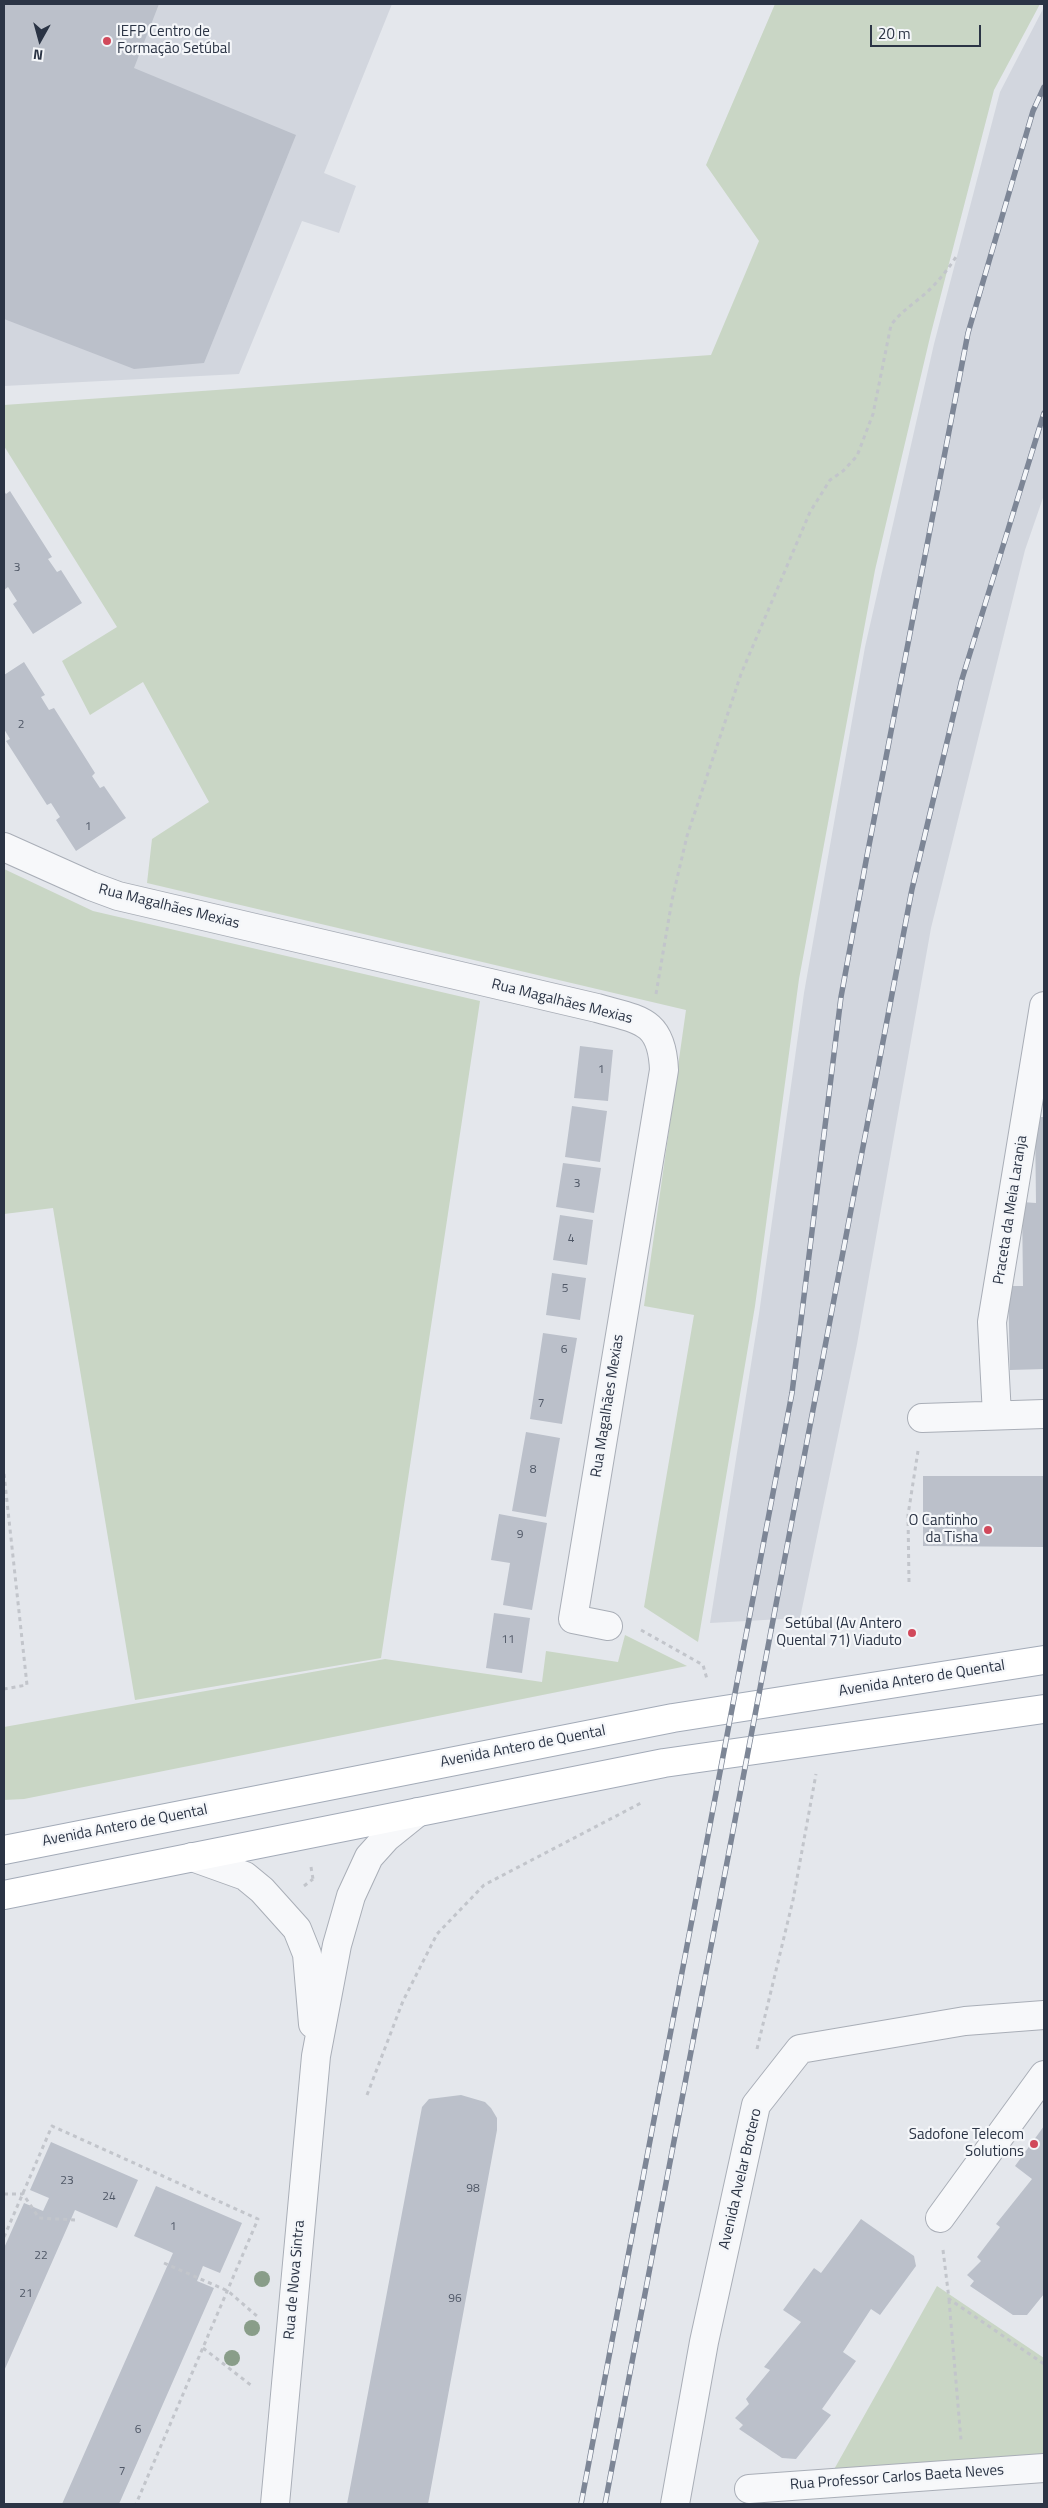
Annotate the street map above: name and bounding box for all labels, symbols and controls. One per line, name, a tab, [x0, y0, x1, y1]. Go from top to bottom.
north arrow	[15, 15, 65, 65]
scale bar	[873, 15, 984, 47]
text: 20 m	[878, 22, 911, 45]
place label: IEFP Centro de Formação Setúbal	[117, 23, 231, 58]
marker: IEFP Centro de Formação Setúbal	[101, 35, 113, 47]
text: N	[32, 44, 44, 66]
house number: 3	[14, 561, 20, 575]
house number: 2	[18, 718, 24, 732]
house number: 1	[85, 820, 91, 834]
street label: Rua Magalhães Mexias	[97, 881, 241, 933]
street label: Rua Magalhães Mexias	[490, 976, 634, 1028]
house number: 1	[598, 1063, 604, 1077]
street label: Praceta da Meia Laranja	[990, 1134, 1032, 1286]
house number: 3	[574, 1177, 580, 1191]
house number: 4	[568, 1232, 574, 1246]
house number: 5	[562, 1282, 568, 1296]
street label: Rua Magalhães Mexias	[588, 1333, 628, 1479]
house number: 6	[561, 1343, 567, 1357]
house number: 7	[538, 1397, 544, 1411]
house number: 8	[530, 1463, 536, 1477]
place label: O Cantinho da Tisha	[909, 1512, 978, 1547]
marker: O Cantinho da Tisha	[982, 1524, 994, 1536]
house number: 9	[517, 1528, 523, 1542]
place label: Setúbal (Av Antero Quental 71) Viaduto	[776, 1615, 902, 1650]
marker: Setúbal (Av Antero Quental 71) Viaduto	[906, 1627, 918, 1639]
house number: 11	[501, 1633, 515, 1647]
street label: Avenida Antero de Quental	[838, 1657, 1006, 1701]
street label: Avenida Antero de Quental	[439, 1722, 607, 1772]
street label: Avenida Antero de Quental	[41, 1801, 209, 1851]
street label: Avenida Avelar Brotero	[716, 2107, 766, 2251]
place label: Sadofone Telecom Solutions	[909, 2126, 1024, 2161]
marker: Sadofone Telecom Solutions	[1028, 2138, 1040, 2150]
house number: 23	[60, 2174, 74, 2188]
house number: 98	[466, 2182, 480, 2196]
house number: 24	[102, 2190, 116, 2204]
street label: Rua de Nova Sintra	[281, 2219, 309, 2341]
house number: 1	[170, 2220, 176, 2234]
house number: 22	[34, 2249, 48, 2263]
house number: 21	[19, 2287, 33, 2301]
house number: 96	[448, 2292, 462, 2306]
house number: 6	[135, 2423, 141, 2437]
street label: Rua Professor Carlos Baeta Neves	[789, 2462, 1005, 2494]
house number: 7	[119, 2465, 125, 2479]

